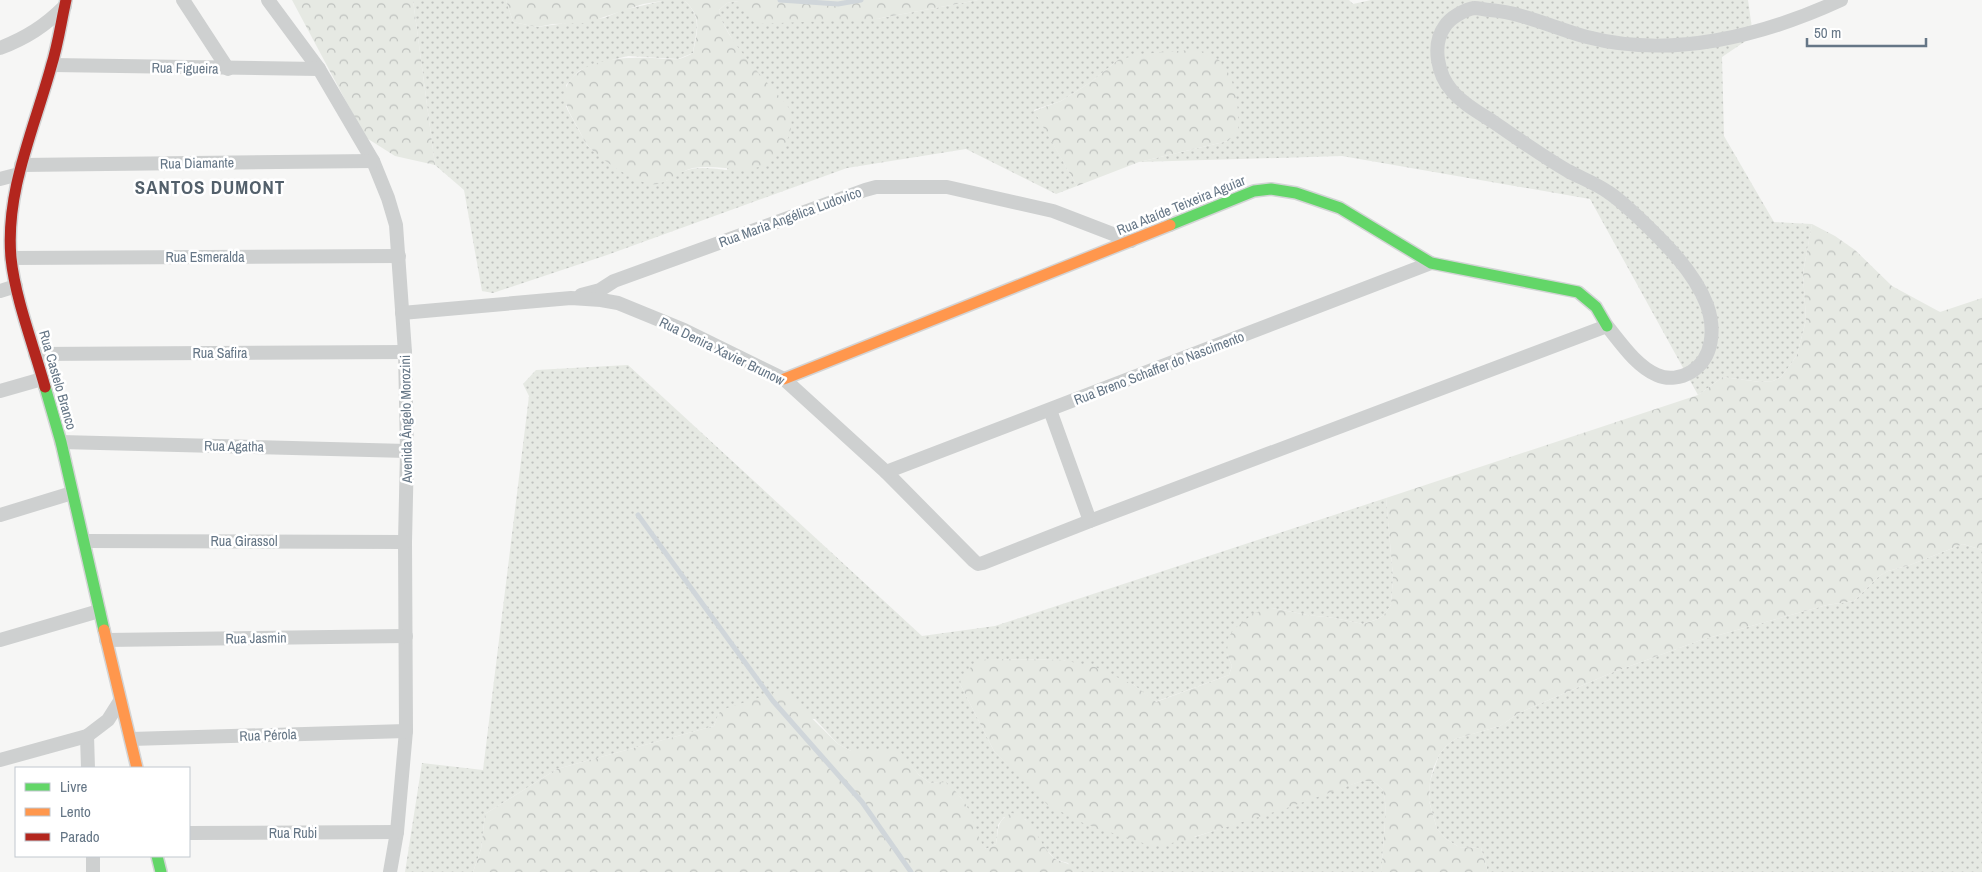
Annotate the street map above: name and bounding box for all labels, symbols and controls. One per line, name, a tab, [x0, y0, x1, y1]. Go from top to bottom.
scale bar	[1807, 15, 1926, 47]
text: 50 m	[1814, 22, 1841, 43]
street label: Rua Figueira	[151, 58, 219, 78]
street label: Rua Diamante	[160, 153, 234, 173]
street label: Rua Ataíde Teixeira Aguiar	[1114, 171, 1248, 239]
district label: SANTOS DUMONT	[135, 174, 285, 200]
street label: Rua Maria Angélica Ludovico	[716, 183, 864, 251]
street label: Rua Esmeralda	[165, 248, 245, 266]
street label: Rua Denira Xavier Brunow	[656, 313, 788, 389]
street label: Rua Breno Schaffer do Nascimento	[1071, 327, 1247, 409]
street label: Rua Castelo Branco	[35, 328, 81, 432]
street label: Rua Safira	[193, 344, 248, 362]
street label: Avenida Ângelo Morozini	[396, 355, 416, 484]
street label: Rua Agatha	[204, 436, 265, 456]
street label: Rua Girassol	[211, 532, 278, 550]
street label: Rua Jasmin	[225, 628, 287, 648]
street label: Rua Pérola	[239, 725, 298, 745]
legend	[15, 767, 190, 857]
text: Livre	[60, 776, 88, 797]
text: Lento	[60, 801, 91, 822]
street label: Rua Rubi	[269, 824, 317, 842]
text: Parado	[60, 826, 100, 847]

